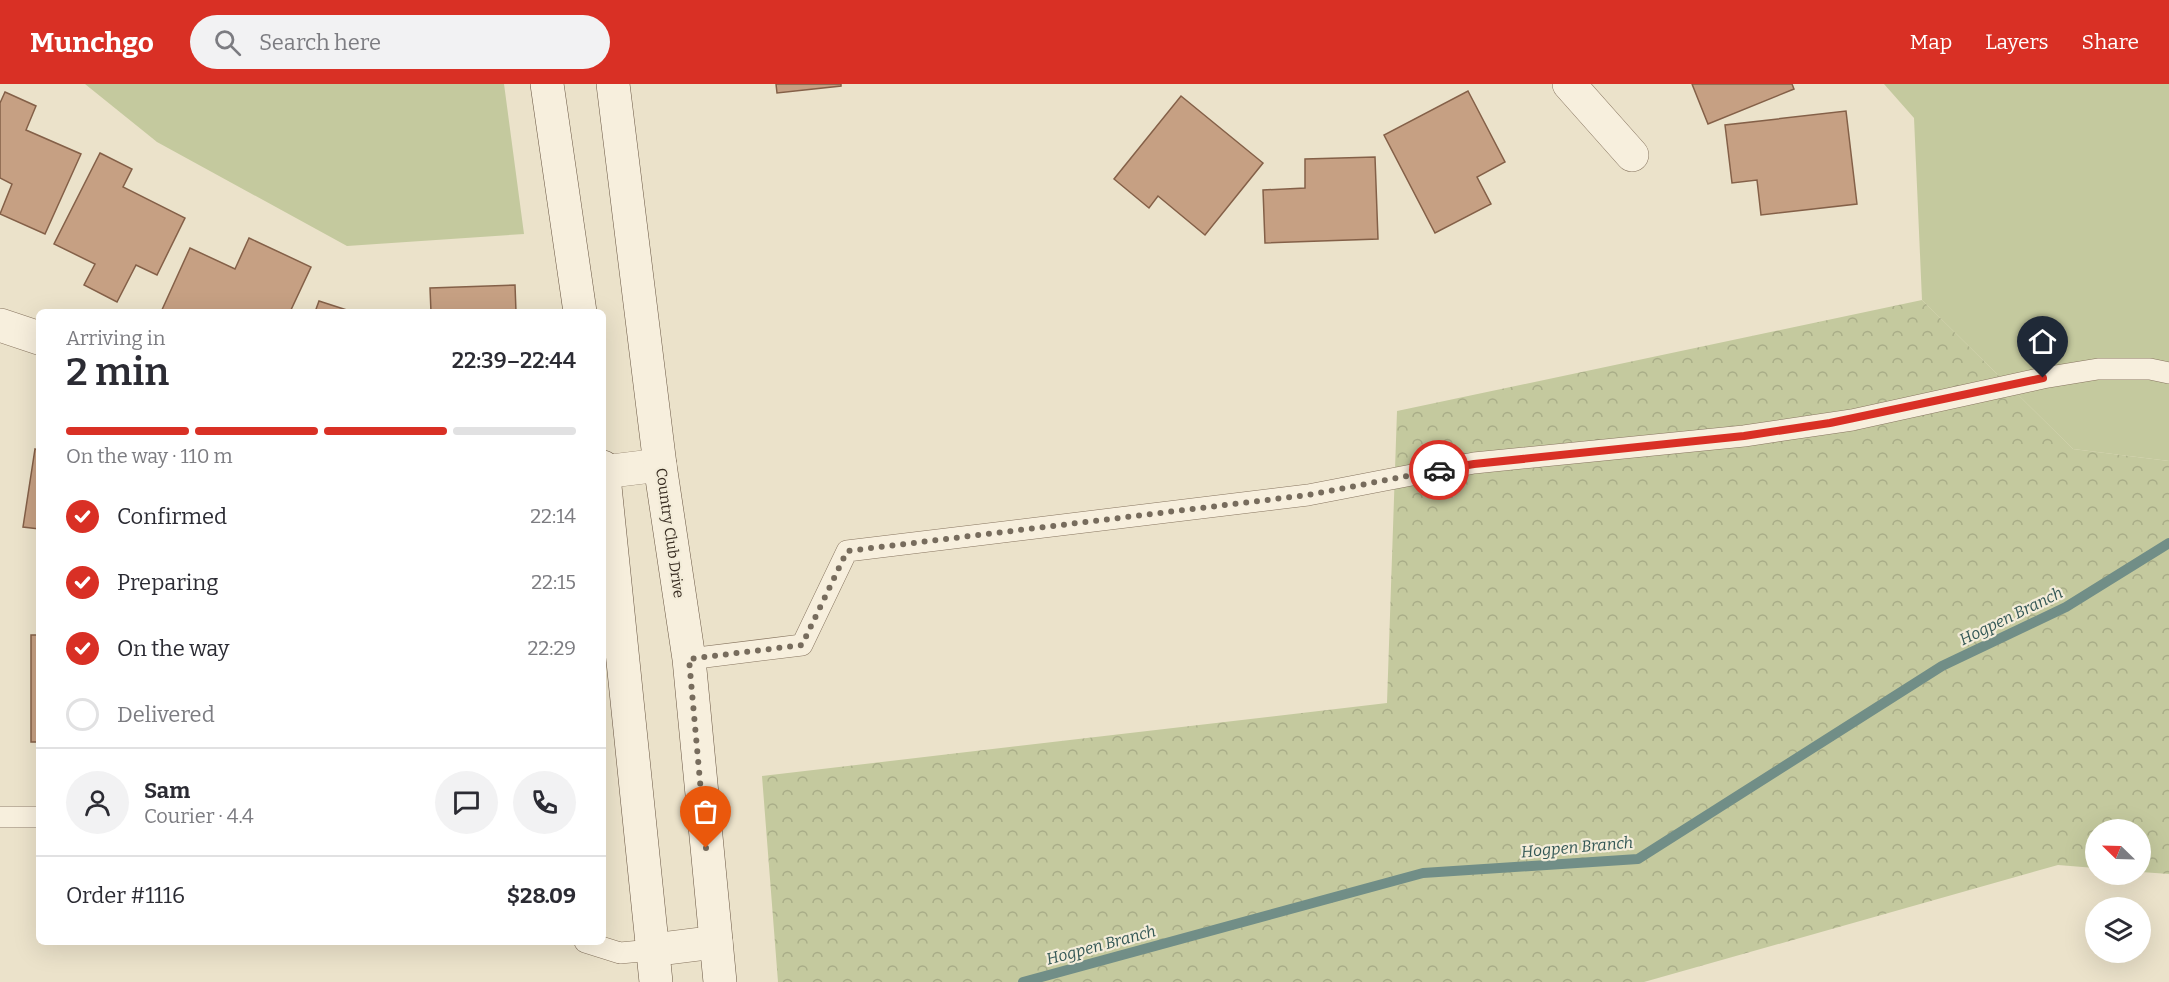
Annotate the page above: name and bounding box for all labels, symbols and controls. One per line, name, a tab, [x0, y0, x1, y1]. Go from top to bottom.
search box	[190, 15, 610, 69]
text: Munchgo	[30, 26, 154, 59]
icon: search	[211, 26, 244, 59]
text: Search here	[259, 29, 381, 56]
text: Map	[1910, 29, 1952, 55]
text: Layers	[1985, 29, 2049, 55]
text: Share	[2082, 29, 2139, 55]
pin	[2017, 316, 2068, 378]
icon: home	[2026, 325, 2059, 358]
text: Arriving in	[66, 326, 165, 350]
text: 22:39–22:44	[452, 347, 576, 374]
text: 2 min	[66, 349, 169, 395]
courier	[1409, 440, 1469, 500]
text: On the way · 110 m	[66, 444, 233, 468]
icon: car	[1423, 454, 1456, 487]
street label: Country Club Drive	[652, 467, 688, 599]
icon: check	[66, 500, 99, 533]
text: Confirmed	[117, 503, 227, 530]
text: 22:14	[530, 504, 576, 528]
icon: check	[66, 566, 99, 599]
text: Preparing	[117, 569, 219, 596]
text: 22:15	[531, 570, 576, 594]
water label: Hogpen Branch	[1956, 583, 2066, 649]
icon: check	[66, 632, 99, 665]
text: On the way	[117, 635, 229, 662]
text: 22:29	[527, 636, 576, 660]
text: Delivered	[117, 701, 215, 728]
button: person	[66, 771, 129, 834]
button: chat	[435, 771, 498, 834]
button: phone	[513, 771, 576, 834]
text: Sam	[144, 777, 190, 804]
pin	[680, 786, 731, 848]
icon: bag	[689, 795, 722, 828]
text: Courier · 4.4	[144, 804, 254, 828]
north arrow	[2085, 819, 2151, 885]
map controls	[2085, 819, 2151, 963]
water label: Hogpen Branch	[1520, 833, 1634, 861]
text: Order #1116	[66, 882, 185, 909]
text: $28.09	[507, 882, 576, 909]
button: layers	[2085, 897, 2151, 963]
water label: Hogpen Branch	[1044, 921, 1158, 969]

